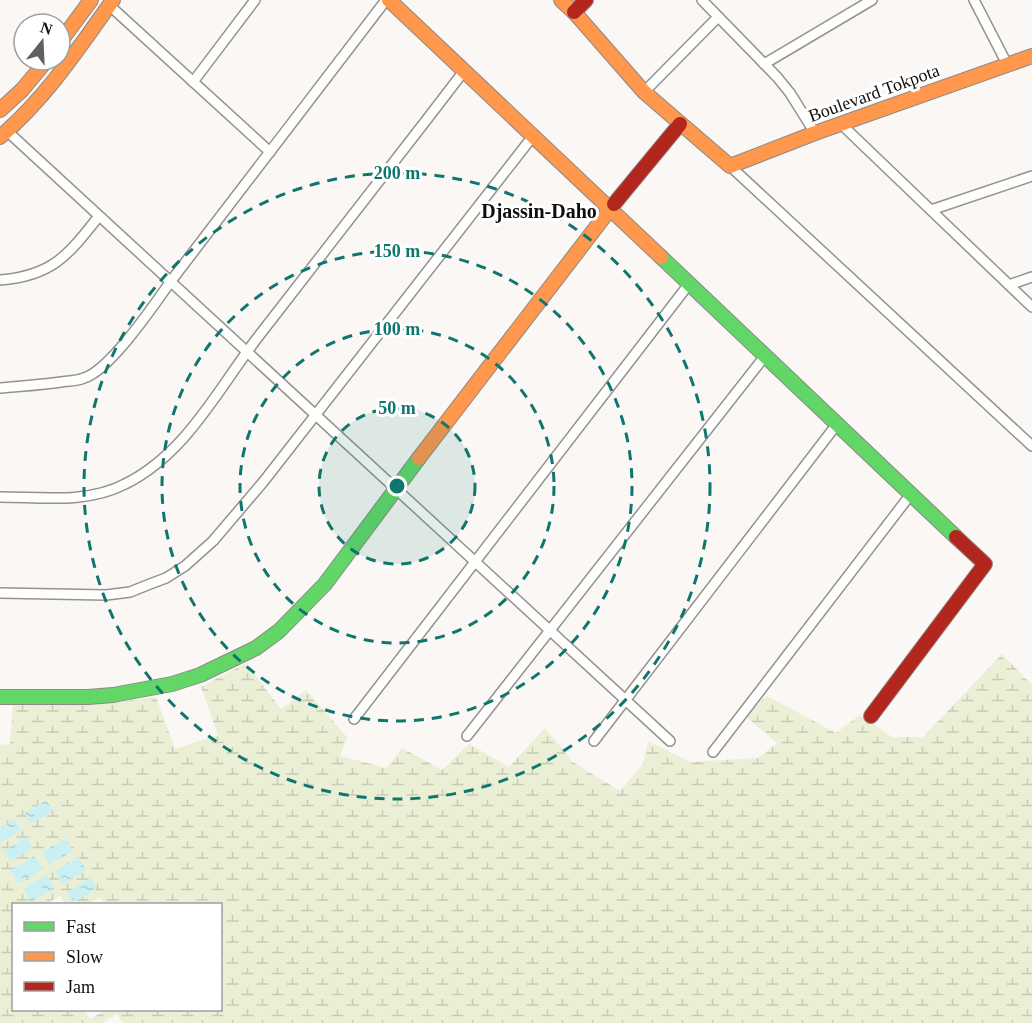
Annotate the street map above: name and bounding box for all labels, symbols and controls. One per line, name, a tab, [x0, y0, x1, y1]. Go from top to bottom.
north arrow	[12, 12, 72, 72]
text: N	[38, 18, 55, 38]
street label: Boulevard Tokpota	[806, 60, 942, 126]
text: 200 m	[374, 163, 420, 183]
district label: Djassin-Daho	[481, 200, 597, 223]
text: 150 m	[374, 241, 420, 261]
text: 100 m	[374, 319, 420, 339]
text: 50 m	[378, 398, 416, 418]
centre of rings	[387, 476, 407, 496]
legend	[12, 903, 222, 1011]
text: Fast	[66, 917, 96, 937]
text: Slow	[66, 947, 103, 967]
text: Jam	[66, 977, 95, 997]

